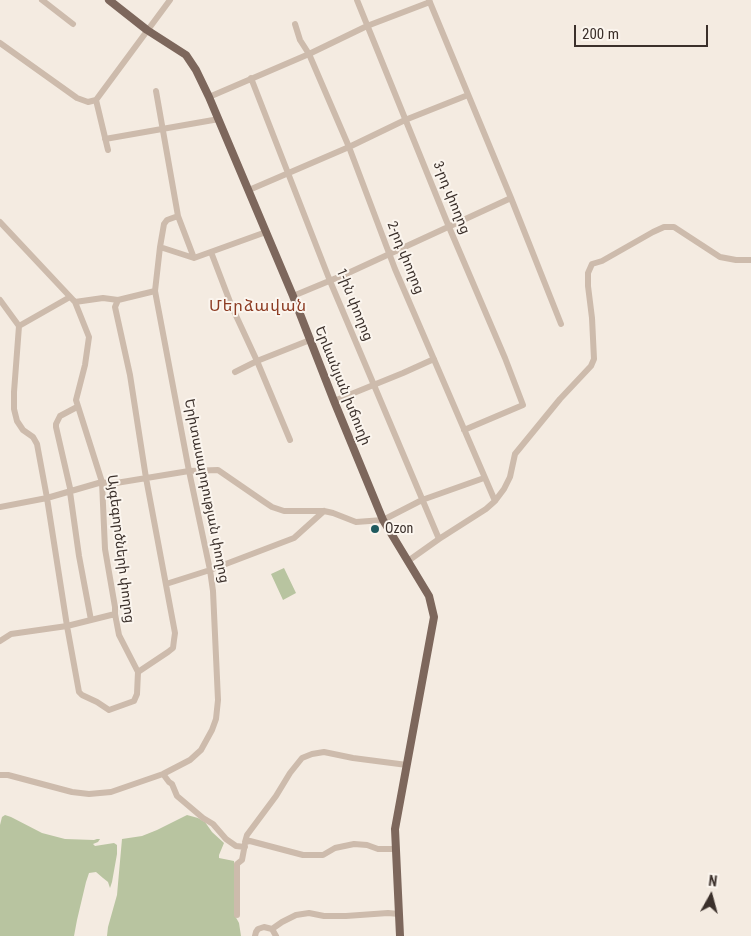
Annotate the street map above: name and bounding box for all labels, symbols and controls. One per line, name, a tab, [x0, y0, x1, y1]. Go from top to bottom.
scale bar	[576, 15, 710, 47]
text: 200 m	[582, 25, 619, 43]
street label: 3-րդ փողոց	[429, 159, 473, 237]
street label: 2-րդ փողոց	[383, 219, 427, 297]
street label: 1-ին փողոց	[332, 266, 376, 344]
district label: Մերձավան	[208, 297, 308, 317]
street label: Երևանյան խճուղի	[310, 324, 374, 448]
street label: Երիտասարդության փողոց	[180, 397, 232, 585]
street label: Այգեգործների փողոց	[103, 474, 137, 624]
place label: Ozon	[385, 521, 413, 537]
marker: Ozon	[369, 523, 381, 535]
north arrow	[686, 871, 736, 921]
text: N	[708, 873, 718, 890]

